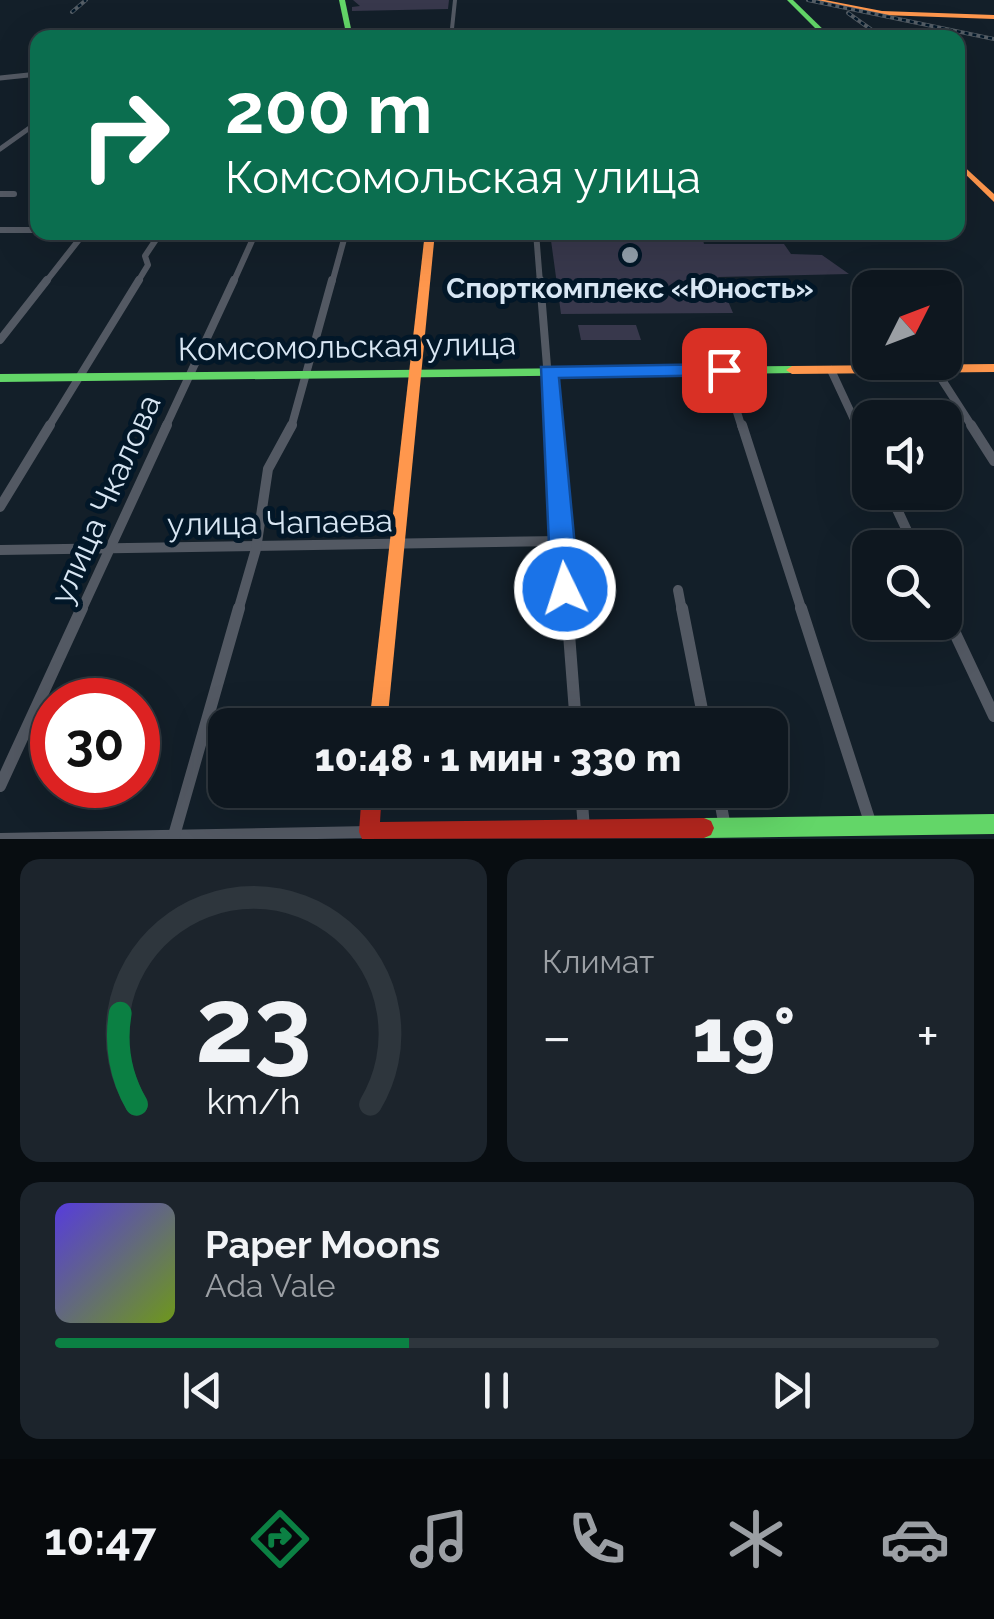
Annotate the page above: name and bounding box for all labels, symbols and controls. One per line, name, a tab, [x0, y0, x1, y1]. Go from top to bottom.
text: 200 m	[225, 67, 432, 149]
icon: right	[60, 70, 190, 200]
text: Комсомольская улица	[225, 151, 701, 204]
marker: Спорткомплекс «Юность»	[619, 244, 641, 266]
north arrow	[852, 270, 962, 380]
map controls	[852, 270, 962, 640]
place label: Спорткомплекс «Юность»	[446, 272, 814, 305]
street label: Комсомольская улица	[177, 325, 517, 367]
pin	[682, 328, 767, 413]
icon: arrive	[697, 343, 752, 398]
street label: улица Чкалова	[42, 389, 168, 609]
button: sound	[852, 400, 962, 510]
street label: улица Чапаева	[167, 502, 393, 542]
button: search	[852, 530, 962, 640]
position arrow	[513, 537, 617, 641]
speed limit sign: 30	[30, 678, 160, 808]
text: 10:48 · 1 мин · 330 m	[315, 735, 681, 780]
text: Климат	[542, 943, 654, 980]
text: 23	[195, 964, 312, 1086]
text: 19°	[692, 991, 795, 1080]
text: −	[542, 1004, 572, 1069]
text: +	[916, 1004, 939, 1069]
text: km/h	[206, 1080, 301, 1122]
text: Paper Moons	[205, 1222, 440, 1267]
text: Ada Vale	[205, 1267, 336, 1304]
icon: previous	[175, 1363, 230, 1418]
icon: pause	[469, 1363, 524, 1418]
icon: next	[764, 1363, 819, 1418]
icon: directions	[245, 1504, 315, 1574]
icon: music	[404, 1504, 474, 1574]
icon: phone	[562, 1504, 632, 1574]
icon: climate	[721, 1504, 791, 1574]
icon: car	[880, 1504, 950, 1574]
text: 10:47	[44, 1513, 156, 1566]

